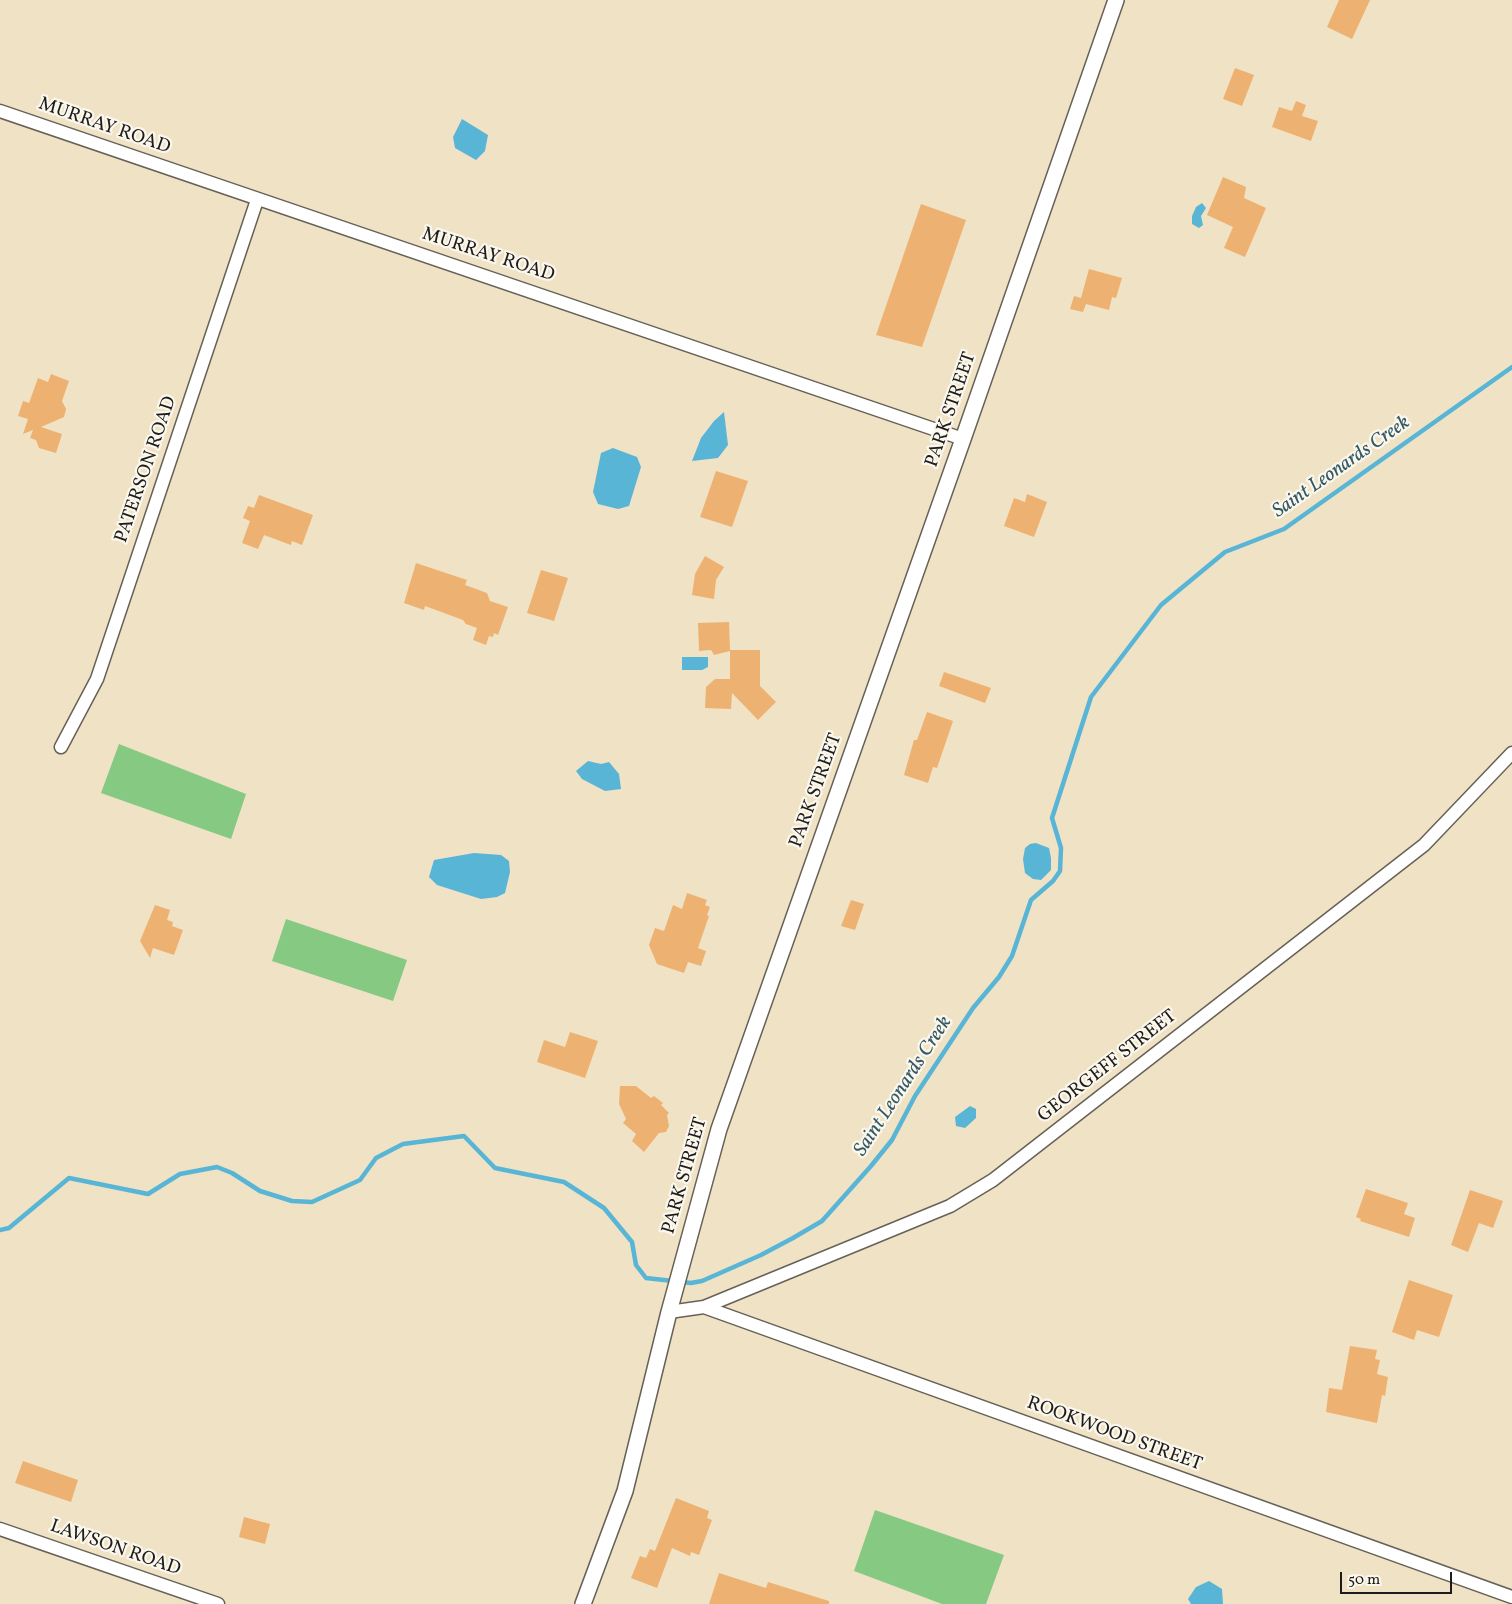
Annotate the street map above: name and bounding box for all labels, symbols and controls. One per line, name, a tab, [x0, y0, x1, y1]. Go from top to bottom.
street label: MURRAY ROAD	[35, 94, 173, 160]
street label: MURRAY ROAD	[419, 224, 557, 288]
street label: PARK STREET	[922, 350, 982, 470]
street label: PATERSON ROAD	[111, 394, 183, 546]
water label: Saint Leonards Creek	[1269, 412, 1415, 524]
street label: PARK STREET	[786, 731, 848, 851]
street label: GEORGEFF STREET	[1034, 1006, 1182, 1128]
water label: Saint Leonards Creek	[850, 1012, 958, 1162]
street label: PARK STREET	[658, 1115, 714, 1237]
street label: ROOKWOOD STREET	[1023, 1393, 1205, 1477]
street label: LAWSON ROAD	[47, 1516, 183, 1582]
scale bar	[1342, 1562, 1454, 1594]
text: 50 m	[1348, 1570, 1380, 1591]

